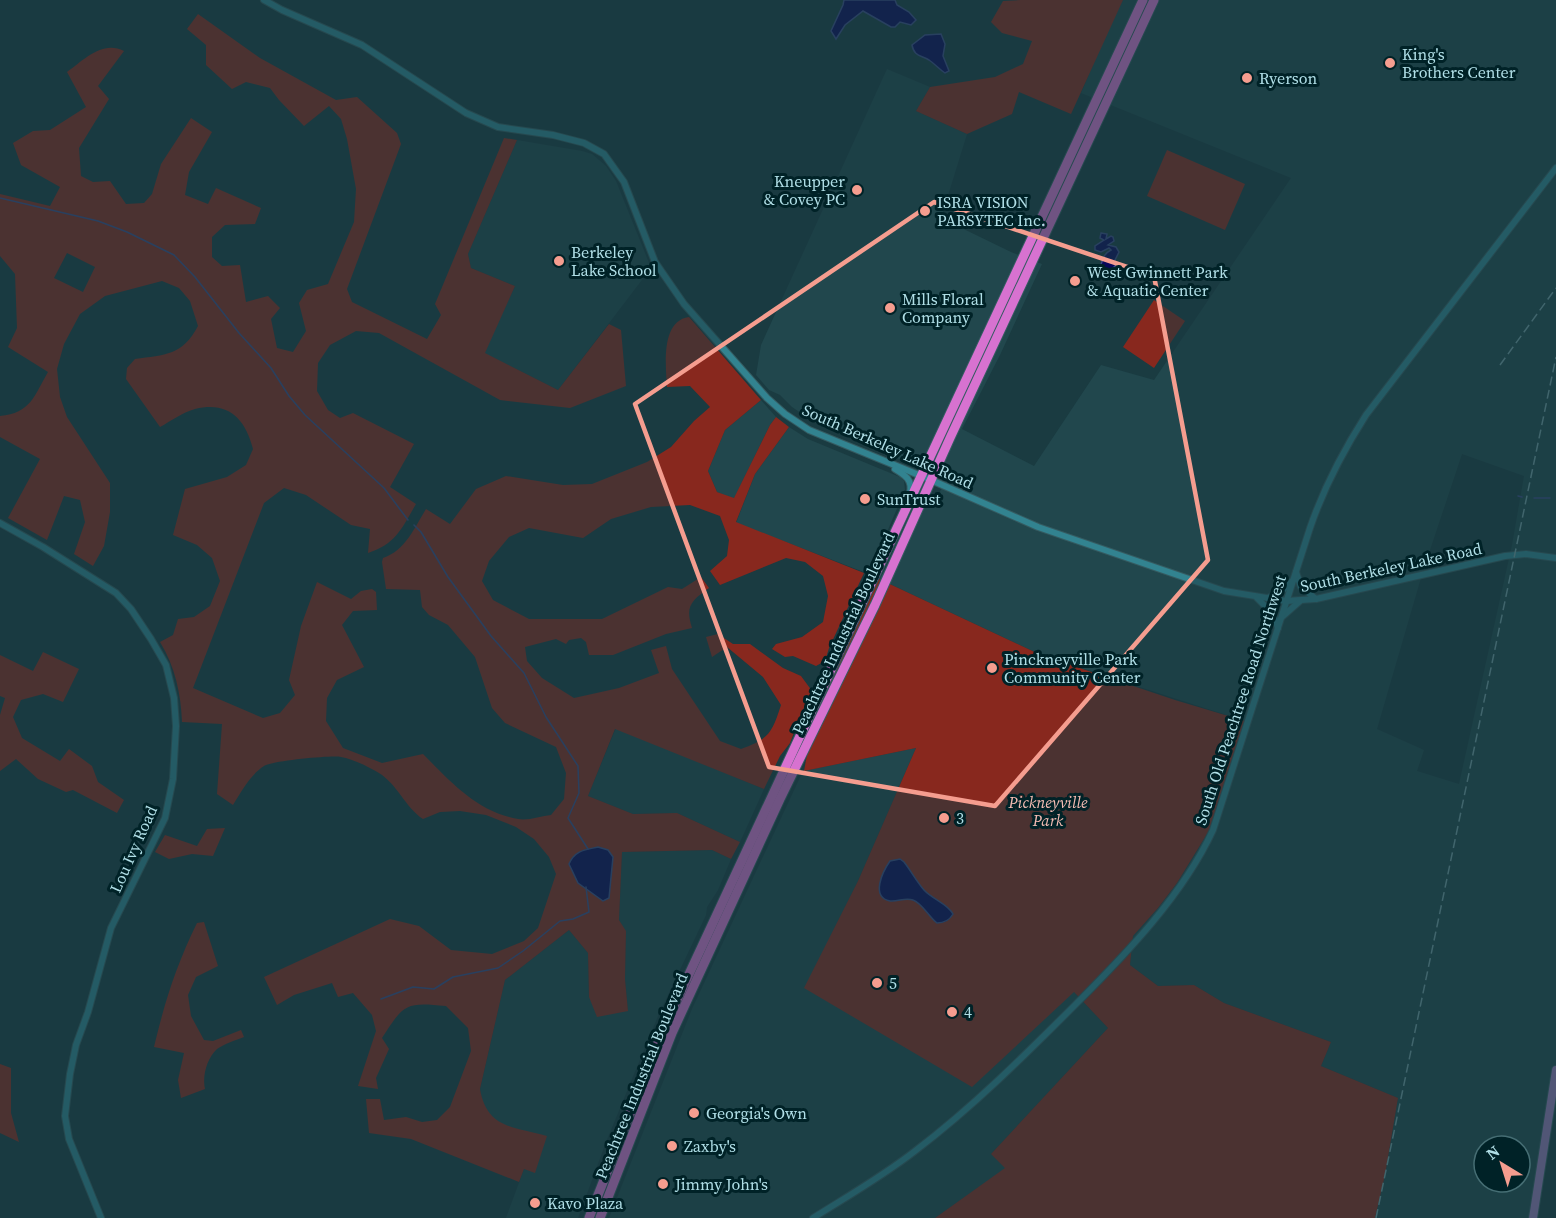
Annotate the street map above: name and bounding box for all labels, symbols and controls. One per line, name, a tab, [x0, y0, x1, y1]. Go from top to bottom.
place label: King's Brothers Center	[1402, 43, 1516, 83]
marker: King's Brothers Center	[1383, 56, 1397, 70]
place label: Ryerson	[1259, 67, 1317, 89]
marker: Ryerson	[1240, 71, 1254, 85]
place label: Kneupper & Covey PC	[764, 170, 845, 210]
marker: Kneupper & Covey PC	[850, 183, 864, 197]
place label: ISRA VISION PARSYTEC Inc.	[937, 191, 1046, 231]
marker: ISRA VISION PARSYTEC Inc.	[918, 204, 932, 218]
place label: Berkeley Lake School	[571, 241, 657, 281]
marker: Berkeley Lake School	[552, 254, 566, 268]
place label: West Gwinnett Park & Aquatic Center	[1087, 261, 1228, 301]
marker: West Gwinnett Park & Aquatic Center	[1068, 274, 1082, 288]
place label: Mills Floral Company	[902, 288, 984, 328]
marker: Mills Floral Company	[883, 301, 897, 315]
street label: South Berkeley Lake Road	[799, 398, 977, 494]
place label: SunTrust	[877, 488, 941, 510]
marker: SunTrust	[858, 492, 872, 506]
street label: Peachtree Industrial Boulevard	[786, 528, 900, 738]
street label: South Berkeley Lake Road	[1298, 537, 1484, 597]
street label: South Old Peachtree Road Northwest	[1189, 571, 1291, 828]
place label: Pinckneyville Park Community Center	[1004, 648, 1141, 688]
marker: Pinckneyville Park Community Center	[985, 661, 999, 675]
park label: Pickneyville Park	[1008, 791, 1088, 831]
street label: Lou Ivy Road	[104, 802, 162, 896]
place label: 3	[956, 807, 964, 829]
marker: 3	[937, 811, 951, 825]
street label: Peachtree Industrial Boulevard	[589, 970, 693, 1182]
place label: 5	[889, 972, 897, 994]
marker: 5	[870, 976, 884, 990]
place label: 4	[964, 1001, 972, 1023]
marker: 4	[945, 1005, 959, 1019]
place label: Georgia's Own	[706, 1102, 807, 1124]
marker: Georgia's Own	[687, 1106, 701, 1120]
north arrow	[1472, 1134, 1532, 1194]
place label: Zaxby's	[684, 1135, 736, 1157]
marker: Zaxby's	[665, 1139, 679, 1153]
text: N	[1481, 1140, 1504, 1164]
place label: Jimmy John's	[674, 1173, 768, 1195]
marker: Jimmy John's	[656, 1177, 670, 1191]
place label: Kavo Plaza	[547, 1192, 624, 1214]
marker: Kavo Plaza	[528, 1196, 542, 1210]

